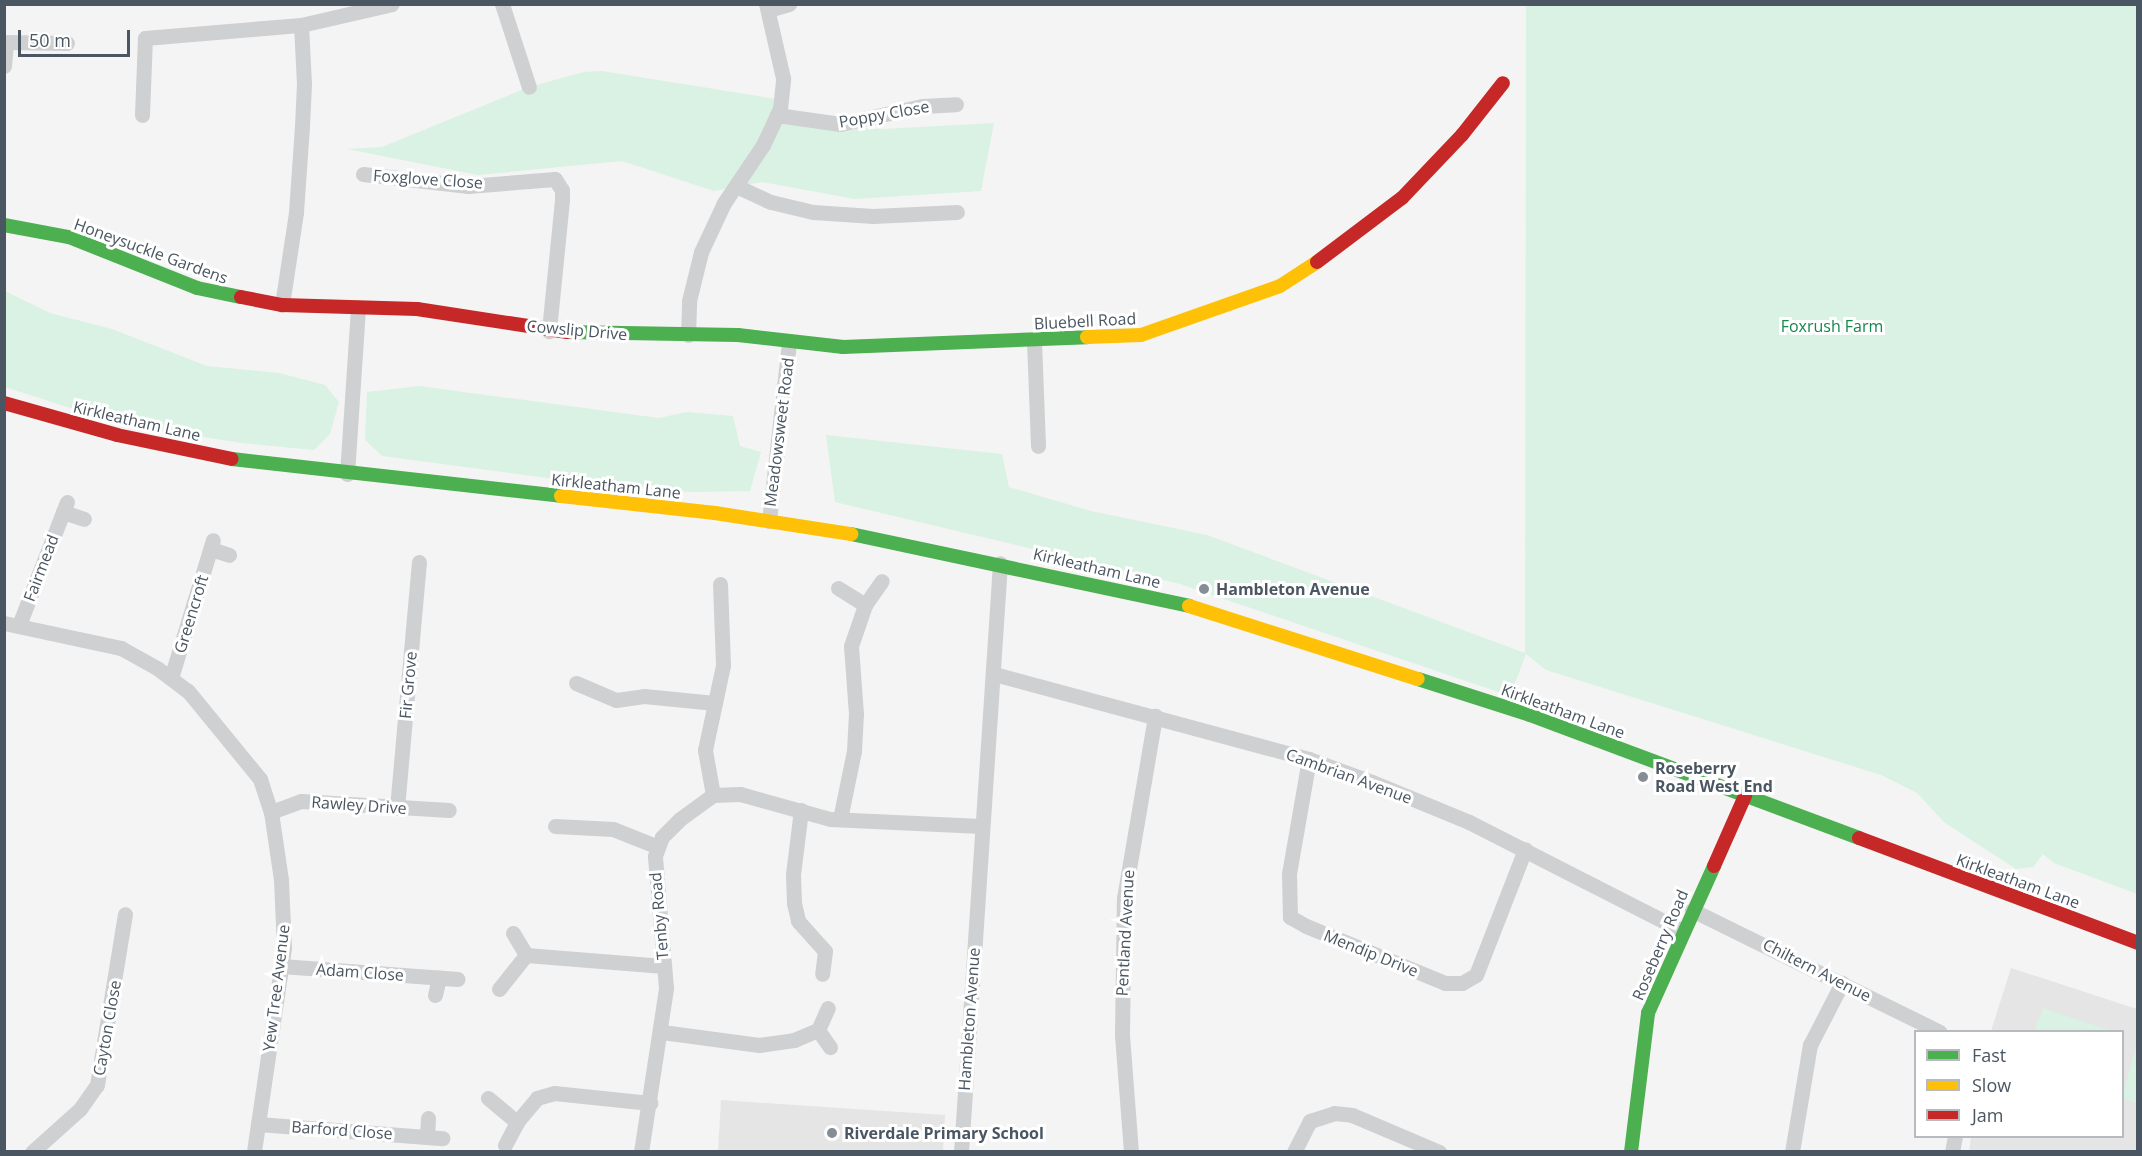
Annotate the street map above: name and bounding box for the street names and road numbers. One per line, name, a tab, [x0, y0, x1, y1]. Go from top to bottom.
street label: Poppy Close	[837, 97, 931, 131]
street label: Foxglove Close	[372, 166, 484, 192]
street label: Honeysuckle Gardens	[72, 214, 230, 288]
street label: Bluebell Road	[1033, 309, 1137, 333]
street label: Cowslip Drive	[526, 316, 628, 344]
street label: Meadowsweet Road	[760, 356, 798, 508]
street label: Kirkleatham Lane	[71, 397, 203, 445]
street label: Kirkleatham Lane	[550, 470, 682, 502]
street label: Fairmead	[19, 532, 63, 604]
street label: Kirkleatham Lane	[1031, 544, 1163, 592]
street label: Greencroft	[170, 573, 212, 655]
street label: Fir Grove	[395, 650, 421, 720]
street label: Kirkleatham Lane	[1499, 680, 1627, 742]
street label: Cambrian Avenue	[1283, 744, 1415, 808]
street label: Rawley Drive	[311, 792, 407, 818]
street label: Kirkleatham Lane	[1954, 850, 2082, 912]
street label: Pentland Avenue	[1112, 869, 1138, 997]
street label: Tenby Road	[646, 871, 672, 961]
street label: Roseberry Road	[1628, 887, 1692, 1003]
street label: Yew Tree Avenue	[259, 923, 293, 1053]
street label: Mendip Drive	[1321, 925, 1421, 981]
street label: Chiltern Avenue	[1760, 934, 1874, 1006]
street label: Hambleton Avenue	[954, 947, 984, 1091]
street label: Adam Close	[315, 959, 405, 985]
street label: Cayton Close	[89, 979, 125, 1077]
street label: Barford Close	[291, 1117, 393, 1143]

